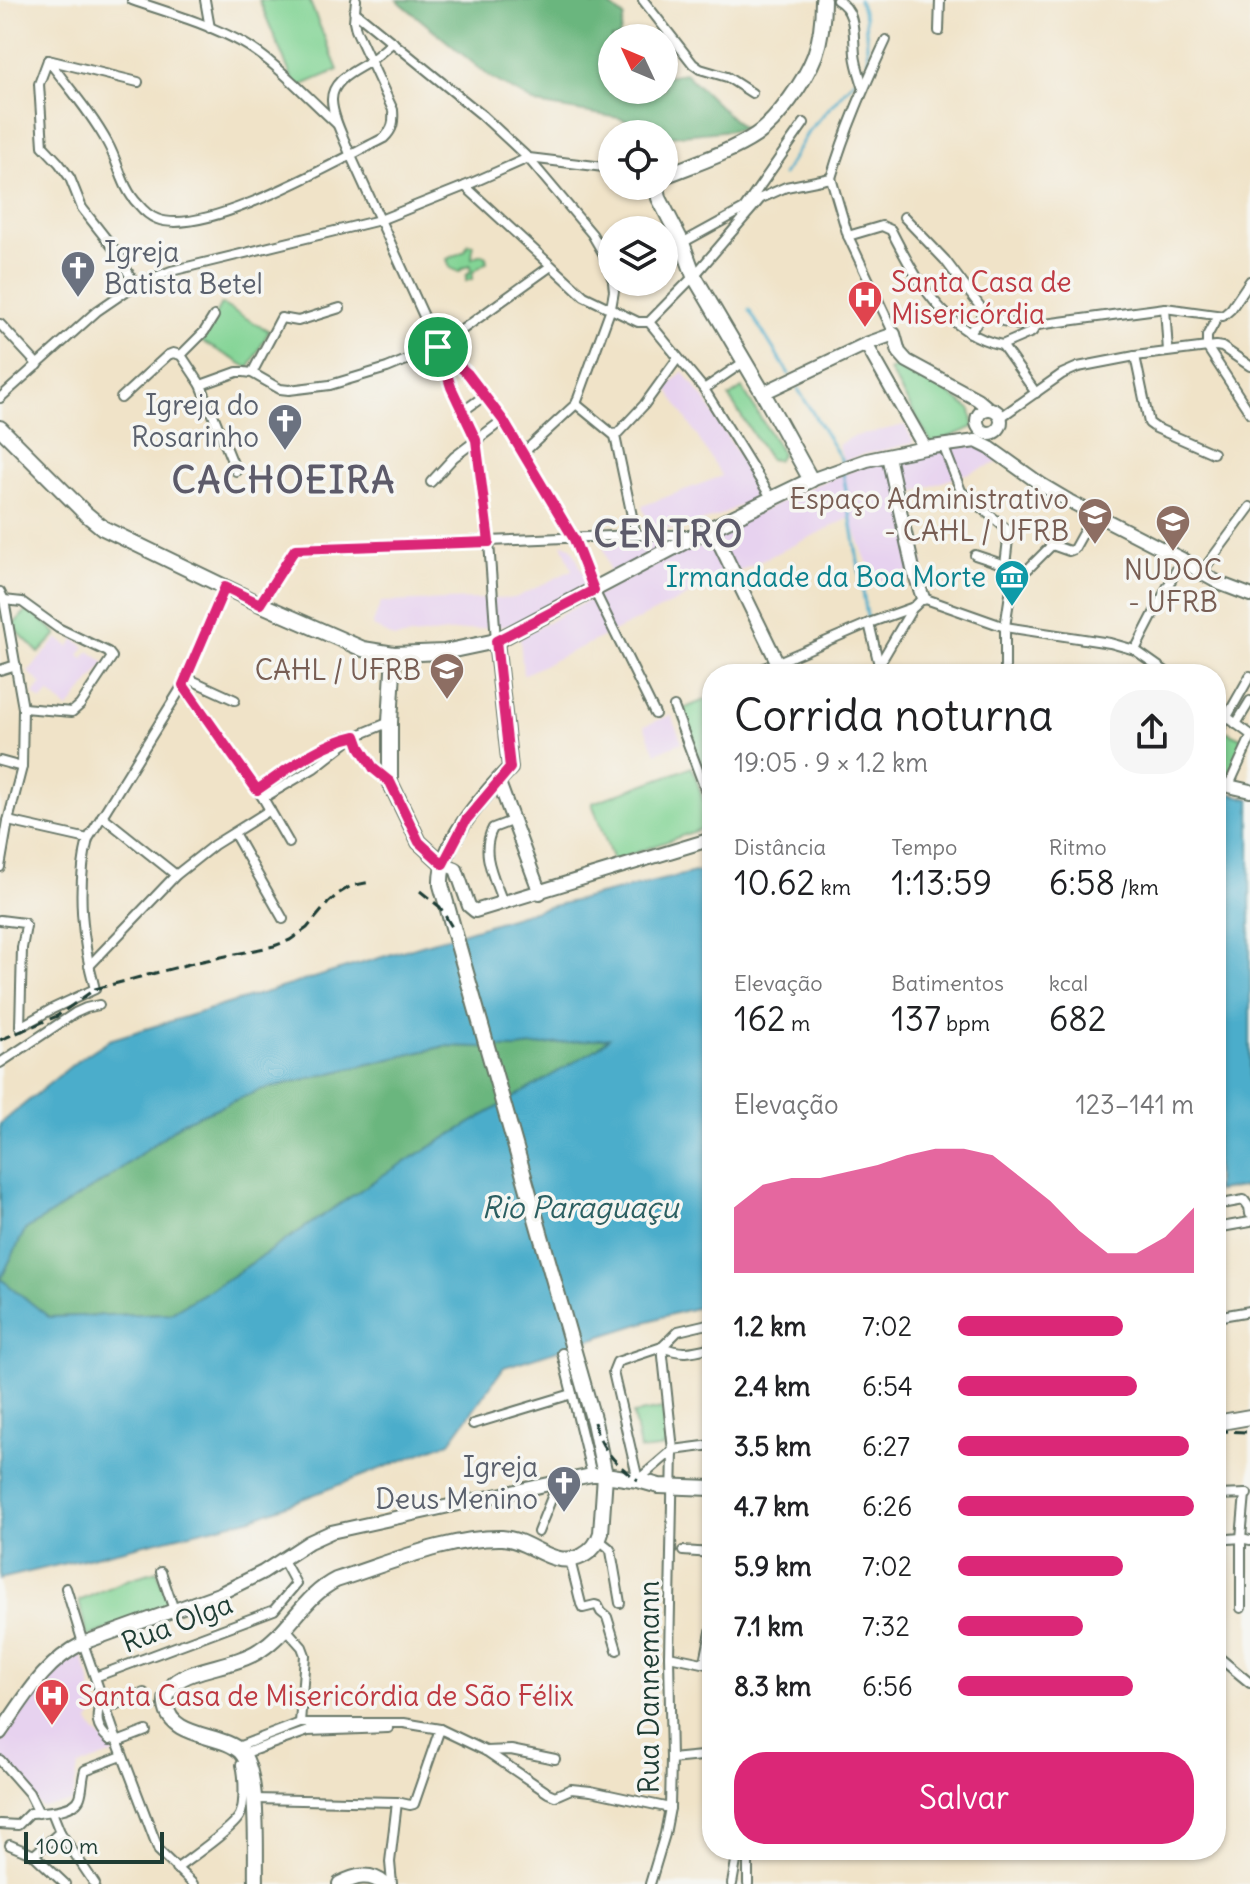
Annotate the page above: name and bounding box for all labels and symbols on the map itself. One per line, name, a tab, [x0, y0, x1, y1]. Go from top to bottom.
north arrow	[598, 24, 678, 104]
place label: Igreja Batista Betel	[104, 234, 263, 302]
church icon: Igreja Batista Betel	[59, 249, 97, 299]
place label: Santa Casa de Misericórdia	[891, 264, 1072, 332]
hospital icon: Santa Casa de Misericórdia	[846, 279, 884, 329]
pin	[404, 313, 472, 381]
place label: Igreja do Rosarinho	[131, 387, 259, 455]
church icon: Igreja do Rosarinho	[266, 402, 304, 452]
district label: CACHOEIRA	[172, 458, 396, 503]
place label: Espaço Administrativo - CAHL / UFRB	[790, 481, 1069, 549]
school or university icon: Espaço Administrativo - CAHL / UFRB	[1076, 496, 1114, 546]
school or university icon: NUDOC - UFRB	[1154, 503, 1192, 553]
district label: CENTRO	[594, 512, 744, 557]
place label: NUDOC - UFRB	[1124, 552, 1222, 620]
museum icon: Irmandade da Boa Morte	[993, 558, 1031, 608]
place label: Irmandade da Boa Morte	[666, 559, 986, 595]
school or university icon: CAHL / UFRB	[428, 651, 466, 701]
place label: CAHL / UFRB	[255, 652, 421, 688]
water label: Rio Paraguaçu	[481, 1188, 680, 1226]
place label: Igreja Deus Menino	[375, 1449, 538, 1517]
church icon: Igreja Deus Menino	[545, 1464, 583, 1514]
street label: Rua Dannemann	[631, 1581, 667, 1793]
street label: Rua Olga	[116, 1585, 238, 1661]
hospital icon: Santa Casa de Misericórdia de São Félix	[33, 1677, 71, 1727]
place label: Santa Casa de Misericórdia de São Félix	[78, 1678, 574, 1714]
scale bar	[24, 1828, 164, 1864]

